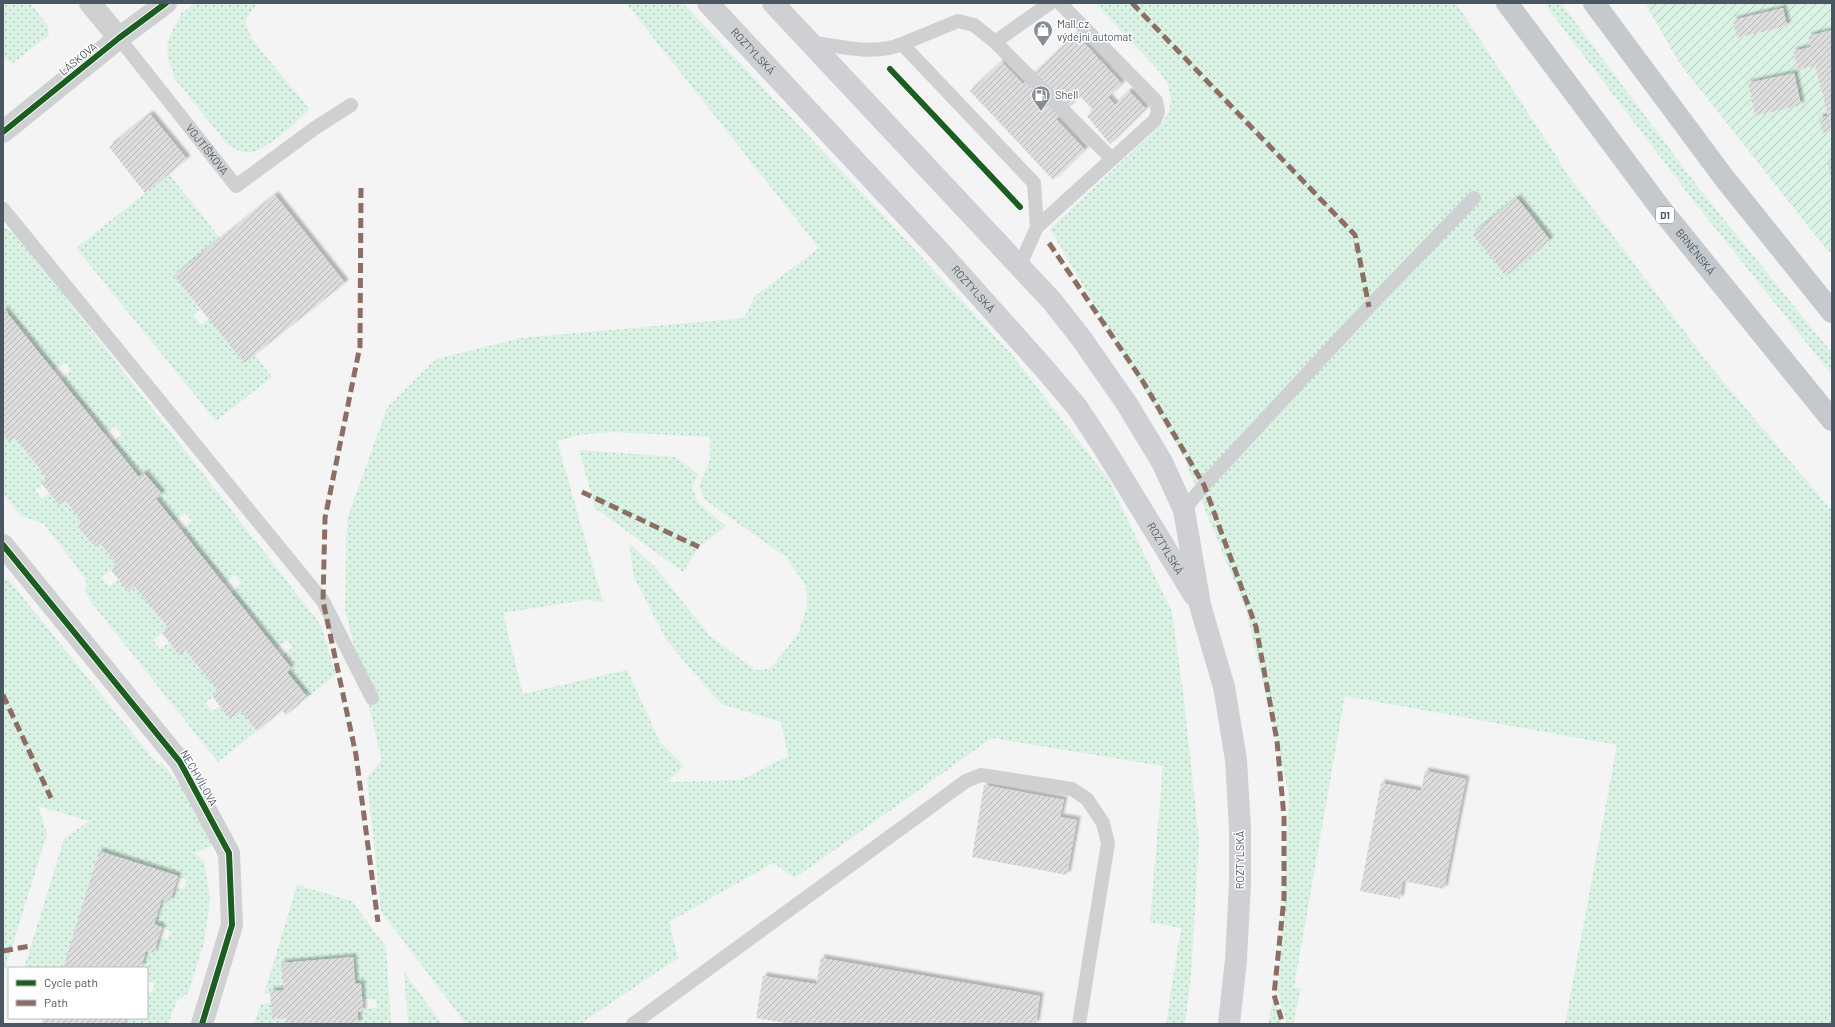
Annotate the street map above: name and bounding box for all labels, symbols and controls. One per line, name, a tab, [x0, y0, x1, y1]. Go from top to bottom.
place label: Mall.cz výdejní automat	[1057, 17, 1132, 43]
shop icon: Mall.cz výdejní automat	[1032, 19, 1054, 47]
street label: ROZTYLSKÁ	[729, 25, 778, 77]
street label: LÁSKOVA	[56, 39, 99, 78]
fuel station icon: Shell	[1030, 84, 1052, 112]
place label: Shell	[1055, 88, 1078, 101]
street label: VOJTÍŠKOVA	[184, 121, 232, 177]
road number: D1	[1656, 207, 1674, 223]
street label: BRNĚNSKÁ	[1673, 226, 1718, 277]
street label: ROZTYLSKÁ	[949, 262, 998, 315]
street label: ROZTYLSKÁ	[1145, 520, 1187, 577]
street label: NECHVÍLOVA	[178, 748, 221, 808]
street label: ROZTYLSKÁ	[1233, 830, 1246, 889]
legend	[8, 967, 148, 1019]
text: Cycle path	[44, 975, 98, 989]
text: Path	[44, 995, 68, 1009]

